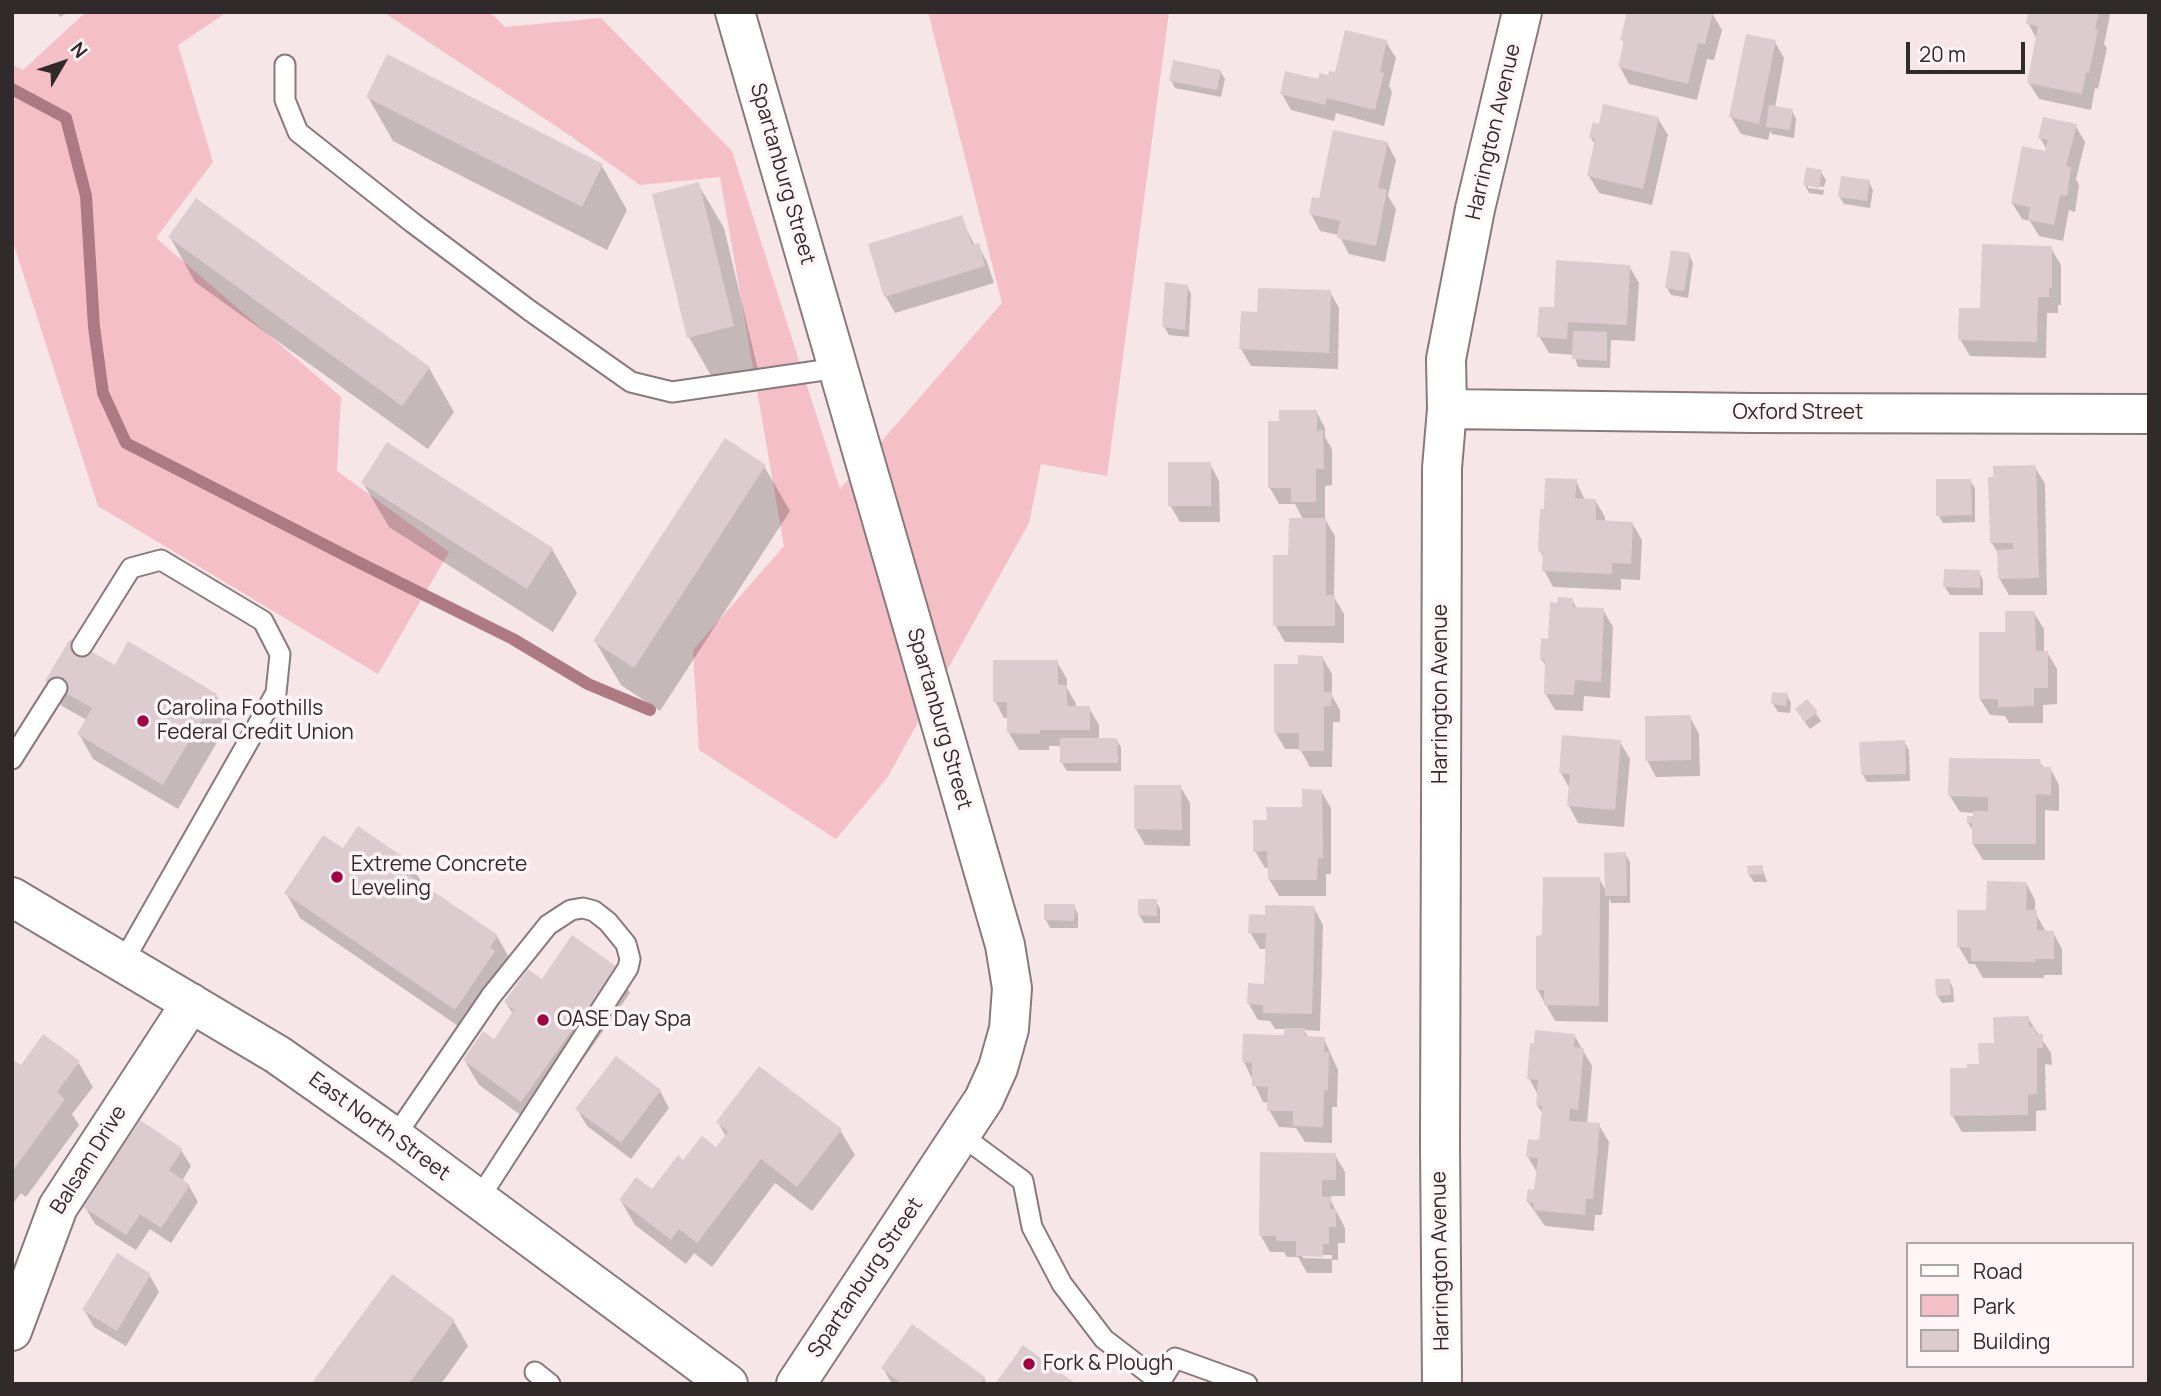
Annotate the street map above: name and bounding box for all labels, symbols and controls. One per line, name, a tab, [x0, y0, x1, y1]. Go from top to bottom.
north arrow	[28, 28, 98, 98]
scale bar	[1909, 28, 2028, 72]
text: N	[65, 36, 94, 63]
text: 20 m	[1919, 40, 1966, 68]
street label: Harrington Avenue	[1461, 41, 1527, 223]
street label: Spartanburg Street	[744, 80, 820, 268]
street label: Oxford Street	[1733, 400, 1863, 426]
street label: Harrington Avenue	[1428, 604, 1454, 784]
street label: Spartanburg Street	[901, 625, 977, 813]
place label: Carolina Foothills Federal Credit Union	[157, 696, 354, 746]
marker: Carolina Foothills Federal Credit Union	[135, 713, 151, 729]
place label: Extreme Concrete Leveling	[351, 852, 527, 902]
marker: Extreme Concrete Leveling	[329, 869, 345, 885]
place label: OASE Day Spa	[557, 1007, 691, 1033]
marker: OASE Day Spa	[535, 1012, 551, 1028]
street label: East North Street	[303, 1067, 455, 1187]
street label: Balsam Drive	[46, 1101, 132, 1219]
street label: Harrington Avenue	[1427, 1171, 1455, 1351]
street label: Spartanburg Street	[803, 1193, 929, 1363]
legend	[1906, 1242, 2133, 1368]
text: Road	[1973, 1257, 2023, 1285]
text: Park	[1973, 1292, 2015, 1320]
text: Building	[1973, 1327, 2050, 1355]
place label: Fork & Plough	[1043, 1351, 1173, 1377]
marker: Fork & Plough	[1021, 1356, 1037, 1372]

